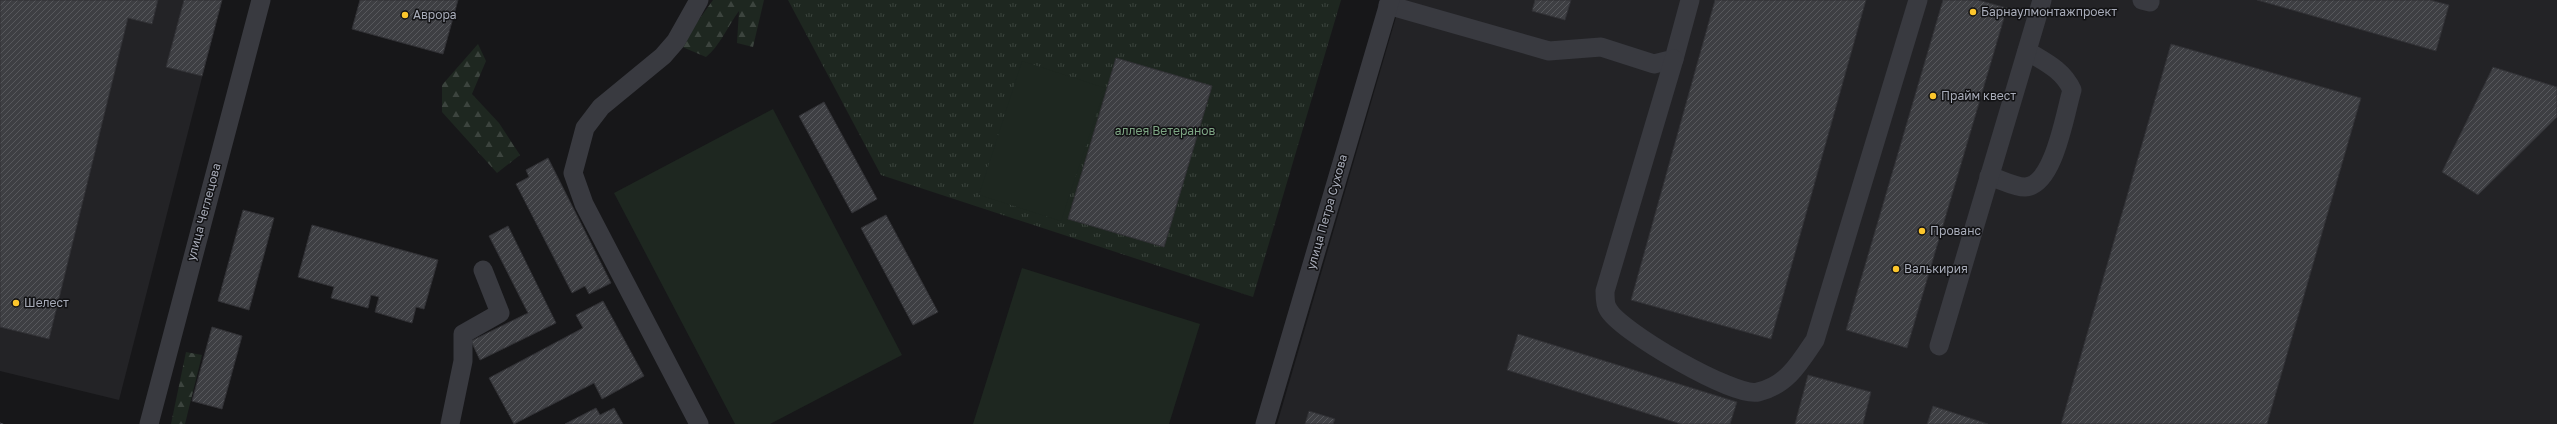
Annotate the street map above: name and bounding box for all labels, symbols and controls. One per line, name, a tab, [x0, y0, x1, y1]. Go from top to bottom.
place label: Барнаулмонтажпроект	[1981, 4, 2117, 19]
place label: Аврора	[413, 7, 457, 22]
marker: Барнаулмонтажпроект	[1968, 7, 1978, 17]
marker: Аврора	[400, 10, 410, 20]
place label: Прайм квест	[1941, 88, 2016, 103]
marker: Прайм квест	[1928, 91, 1938, 101]
park label: аллея Ветеранов	[1115, 123, 1216, 138]
street label: улица Петра Сухова	[1303, 153, 1350, 271]
street label: улица Чеглецова	[183, 161, 224, 262]
place label: Прованс	[1930, 223, 1981, 238]
marker: Прованс	[1917, 226, 1927, 236]
place label: Валькирия	[1904, 261, 1968, 276]
marker: Валькирия	[1891, 264, 1901, 274]
place label: Шелест	[24, 295, 69, 310]
marker: Шелест	[11, 298, 21, 308]

